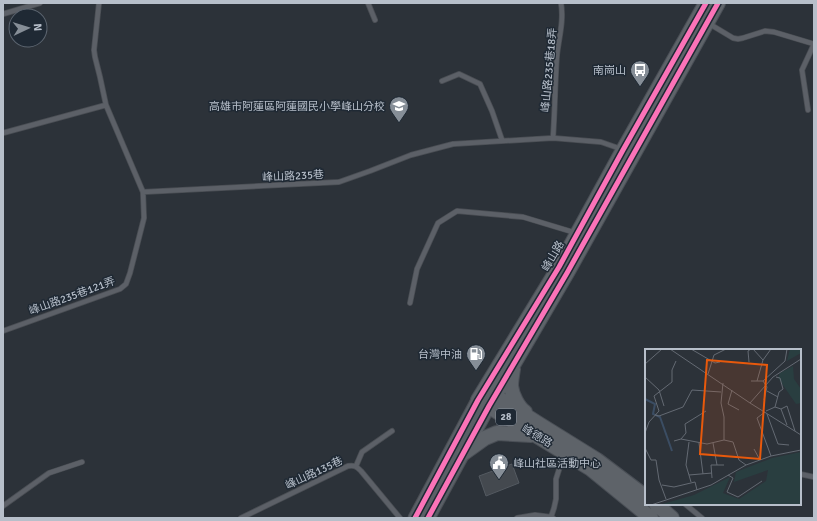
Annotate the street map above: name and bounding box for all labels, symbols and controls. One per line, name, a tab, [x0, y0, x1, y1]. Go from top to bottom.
north arrow	[8, 8, 48, 48]
text: N	[31, 23, 44, 32]
street label: 峰山路235巷18弄	[539, 27, 559, 113]
bus stop icon: 南崗山	[629, 59, 651, 87]
place label: 南崗山	[593, 64, 626, 77]
school or university icon: 高雄市阿蓮區阿蓮國民小學峰山分校	[388, 95, 410, 123]
place label: 高雄市阿蓮區阿蓮國民小學峰山分校	[209, 100, 385, 113]
street label: 峰山路235巷	[262, 168, 324, 184]
street label: 峰山路	[539, 238, 567, 274]
street label: 峰山路235巷121弄	[27, 274, 117, 318]
fuel station icon: 台灣中油	[465, 343, 487, 371]
place label: 台灣中油	[418, 348, 462, 361]
inset map	[645, 349, 801, 505]
road number: 28	[496, 409, 516, 425]
street label: 峰德路	[520, 422, 554, 450]
public building icon: 峰山社區活動中心	[488, 452, 510, 480]
street label: 峰山路135巷	[283, 454, 345, 492]
place label: 峰山社區活動中心	[513, 457, 601, 470]

